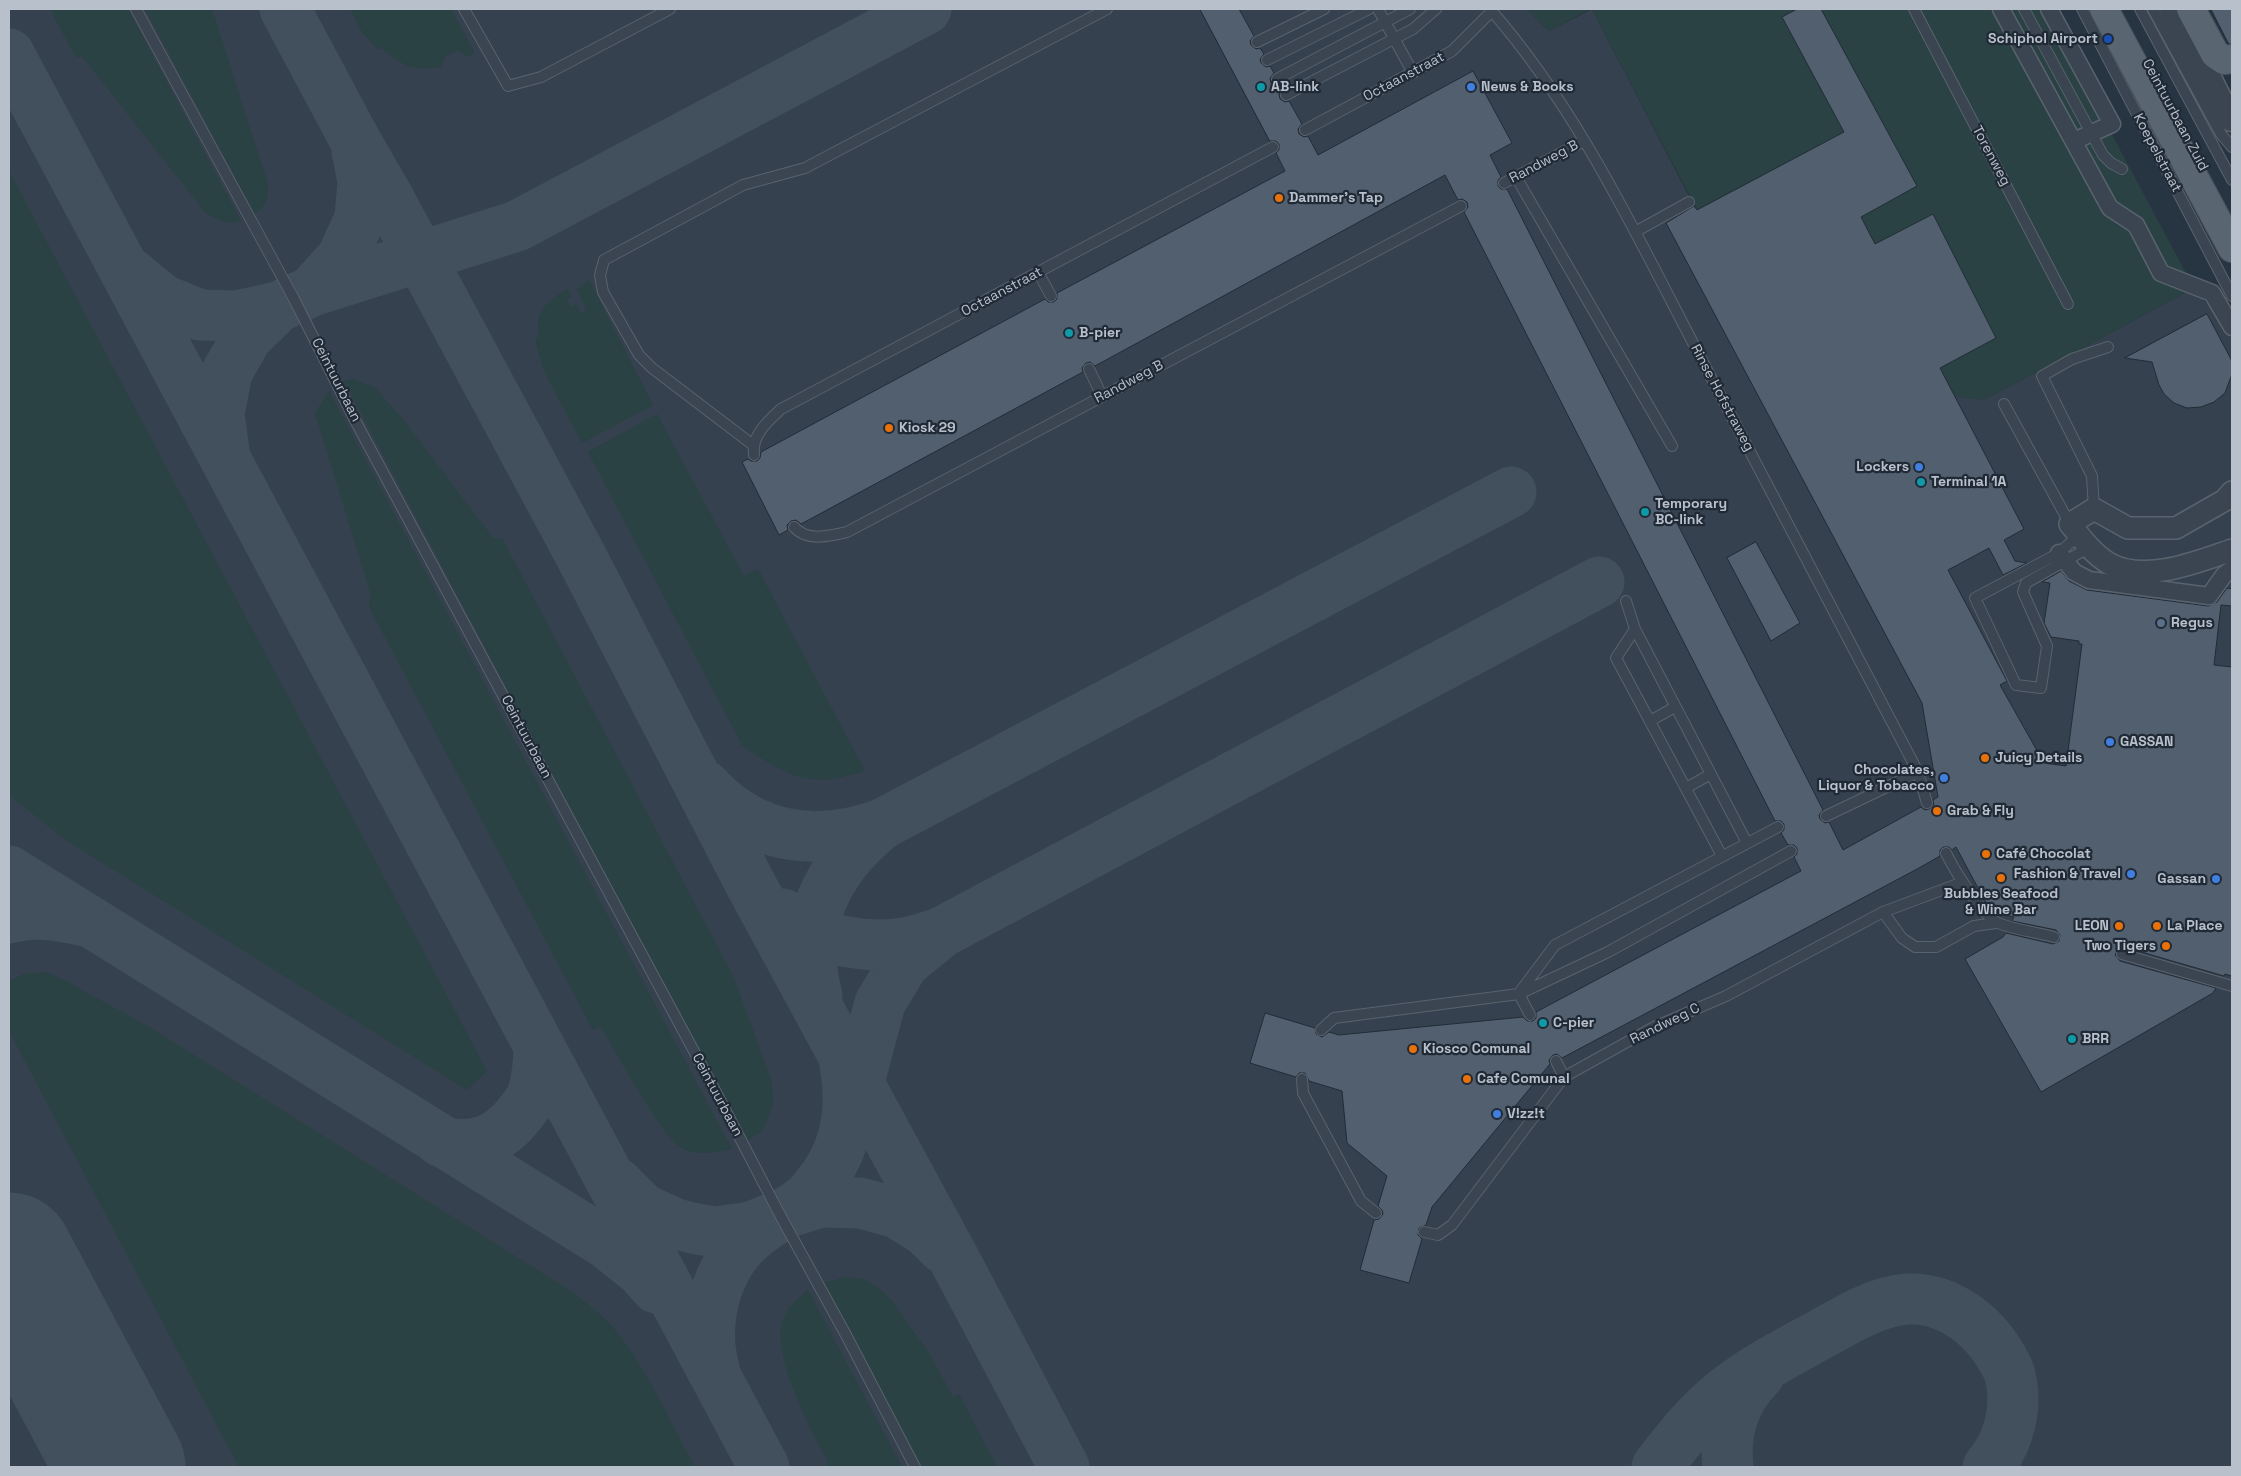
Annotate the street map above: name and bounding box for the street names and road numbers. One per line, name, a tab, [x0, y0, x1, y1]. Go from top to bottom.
street label: Octaanstraat	[1361, 49, 1447, 105]
street label: Ceintuurbaan Zuid	[2138, 56, 2212, 174]
street label: Koepelstraat	[2129, 111, 2185, 195]
street label: Torenweg	[1968, 123, 2014, 189]
street label: Randweg B	[1507, 137, 1581, 187]
street label: Octaanstraat	[959, 264, 1045, 320]
street label: Ceintuurbaan	[308, 335, 364, 425]
street label: Rinse Hofstraweg	[1687, 342, 1757, 454]
street label: Randweg B	[1092, 357, 1166, 407]
street label: Ceintuurbaan	[497, 693, 555, 781]
street label: Randweg C	[1627, 1000, 1703, 1048]
street label: Ceintuurbaan	[688, 1051, 746, 1139]

